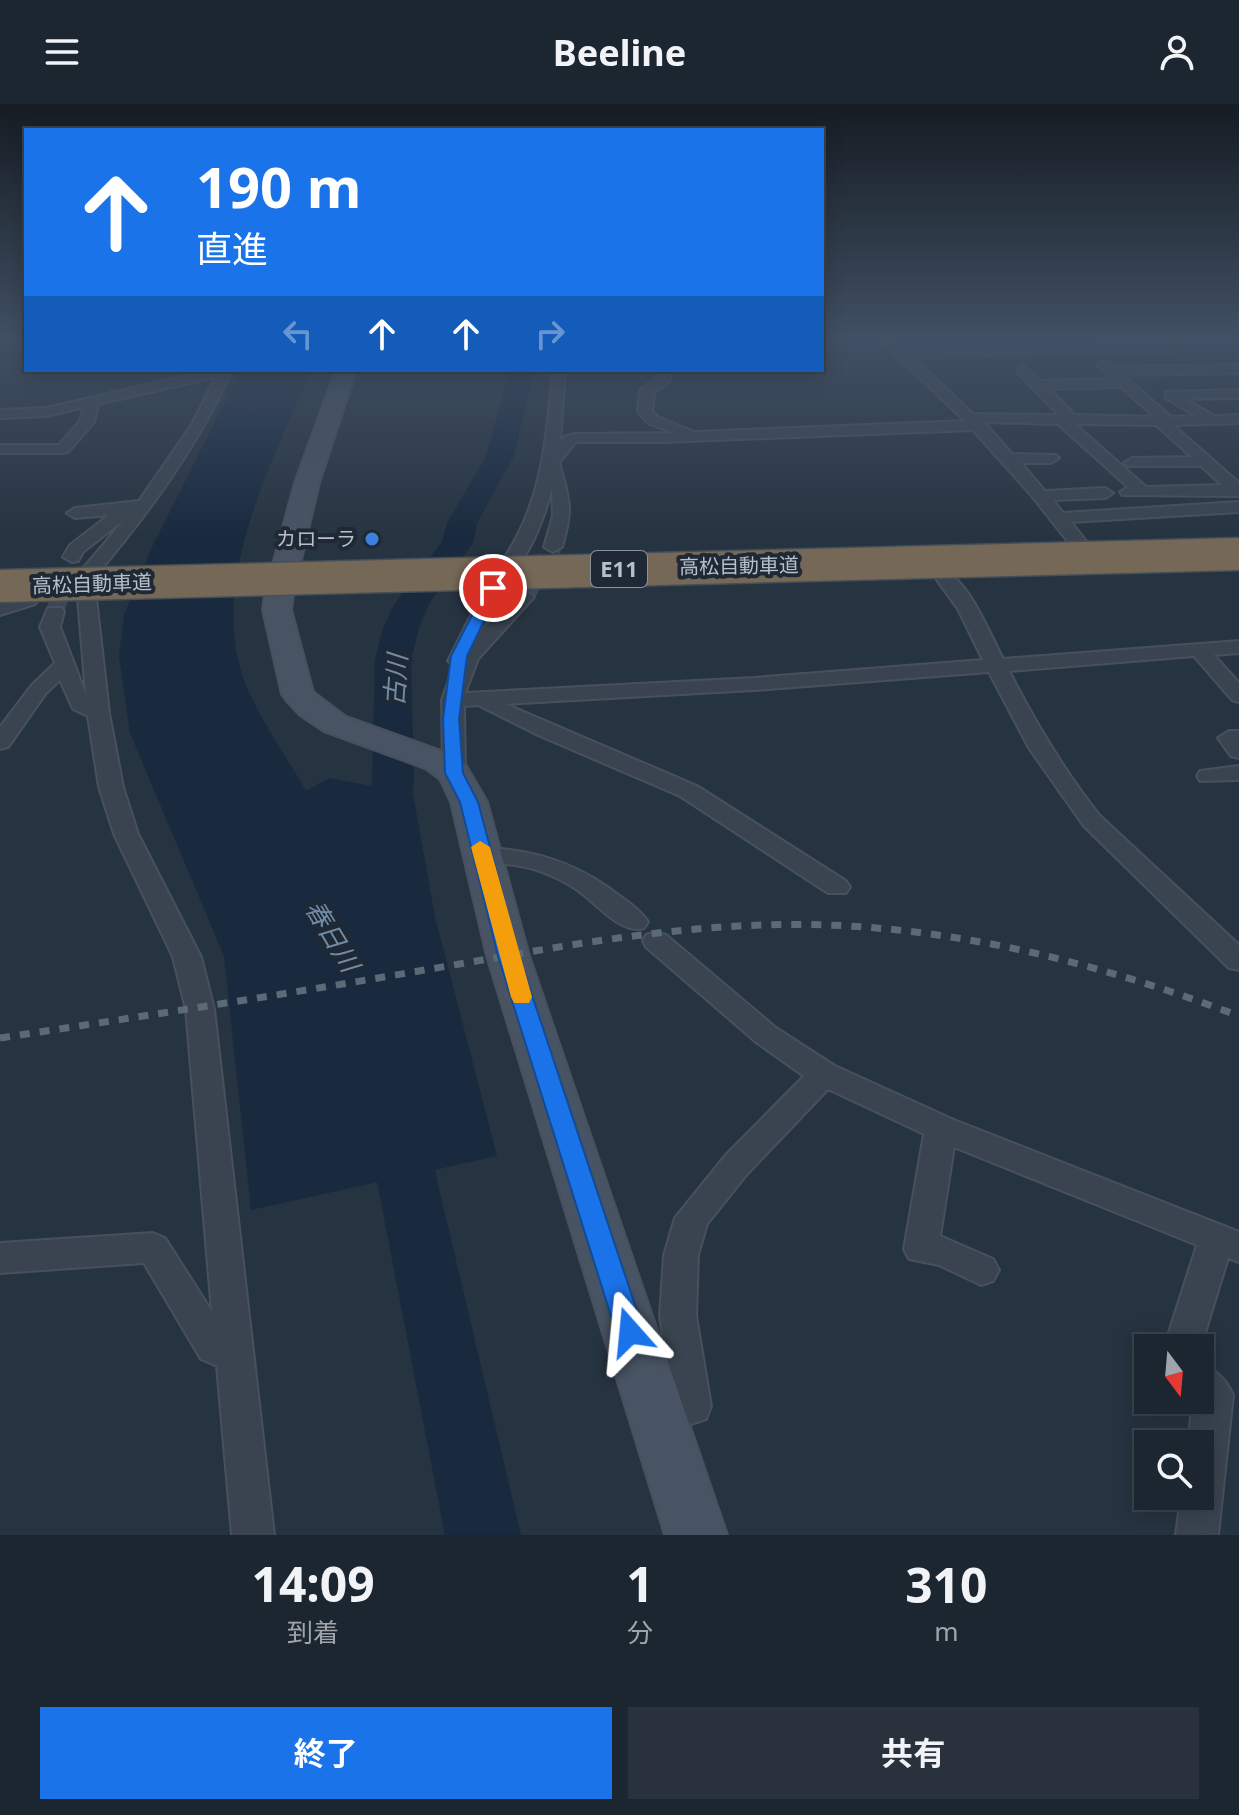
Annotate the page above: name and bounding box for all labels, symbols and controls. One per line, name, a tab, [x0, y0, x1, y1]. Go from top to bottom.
text: Beeline	[553, 28, 686, 77]
icon: menu	[40, 30, 84, 74]
icon: person	[1155, 30, 1199, 74]
text: 190 m	[196, 148, 361, 224]
icon: ahead	[64, 160, 168, 264]
text: 直進	[196, 224, 268, 273]
icon: left	[276, 312, 320, 356]
icon: ahead	[360, 312, 404, 356]
icon: ahead	[444, 312, 488, 356]
icon: right	[528, 312, 572, 356]
place label: カローラ	[276, 525, 356, 552]
marker: カローラ	[363, 530, 381, 548]
road number: E11	[591, 551, 647, 587]
street label: 高松自動車道	[679, 551, 799, 580]
pin	[459, 554, 527, 622]
icon: arrive	[471, 566, 515, 610]
street label: 高松自動車道	[32, 568, 152, 599]
water label: 古川	[375, 650, 415, 707]
water label: 春日川	[297, 893, 370, 981]
position arrow	[588, 1290, 672, 1374]
north arrow	[1134, 1334, 1214, 1414]
map controls	[1134, 1334, 1214, 1510]
button: search	[1134, 1430, 1214, 1510]
text: 14:09	[251, 1551, 375, 1616]
text: 1	[626, 1551, 654, 1616]
text: 310	[905, 1552, 988, 1617]
text: m	[934, 1613, 958, 1649]
text: 到着	[287, 1614, 339, 1650]
text: 分	[627, 1614, 653, 1650]
button: 終了	[40, 1707, 612, 1799]
button: 共有	[628, 1707, 1199, 1799]

